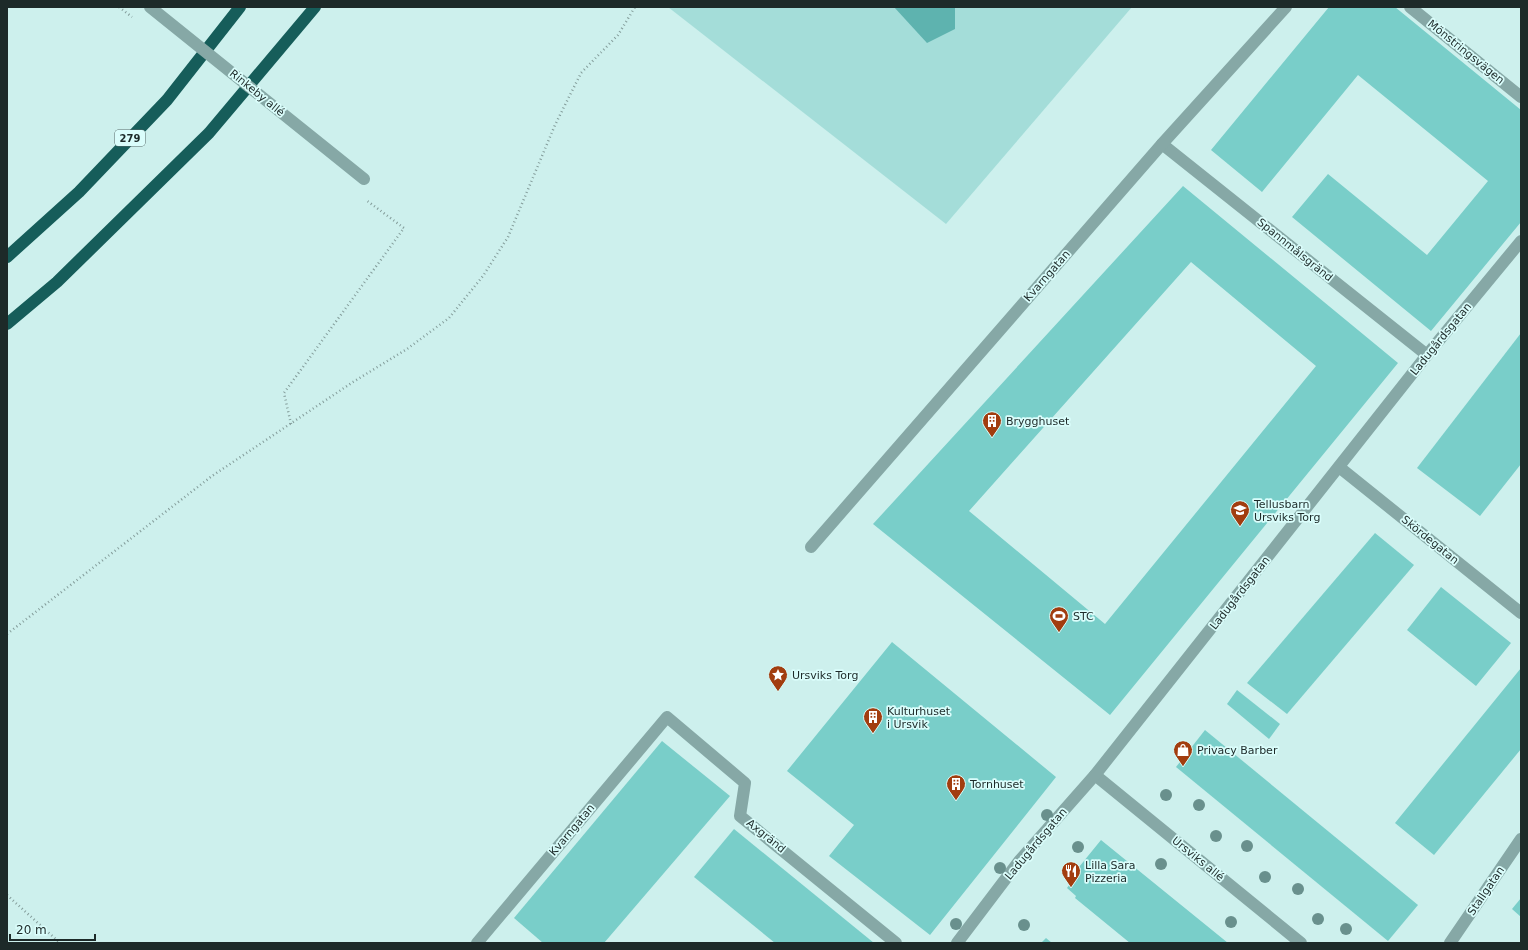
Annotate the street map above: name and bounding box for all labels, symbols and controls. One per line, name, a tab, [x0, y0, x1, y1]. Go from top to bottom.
street label: Mönstringsvägen	[1425, 17, 1507, 87]
street label: Rinkeby allé	[227, 67, 287, 119]
road number: 279	[115, 130, 145, 146]
street label: Spannmålsgränd	[1255, 216, 1335, 284]
street label: Kvarngatan	[1021, 248, 1073, 304]
street label: Ladugårdsgatan	[1408, 300, 1474, 378]
building icon: Brygghuset	[981, 410, 1003, 438]
place label: Brygghuset	[1006, 415, 1070, 428]
place label: Tellusbarn Ursviks Torg	[1253, 498, 1320, 524]
school or university icon: Tellusbarn Ursviks Torg	[1229, 499, 1251, 527]
street label: Skördegatan	[1399, 513, 1461, 567]
street label: Ladugårdsgatan	[1207, 554, 1273, 632]
sports icon: STC	[1048, 605, 1070, 633]
place label: STC	[1073, 610, 1094, 623]
place icon: Ursviks Torg	[767, 664, 789, 692]
place label: Ursviks Torg	[792, 669, 858, 682]
place label: Kulturhuset i Ursvik	[887, 705, 951, 731]
building icon: Kulturhuset i Ursvik	[862, 706, 884, 734]
shop icon: Privacy Barber	[1172, 739, 1194, 767]
place label: Privacy Barber	[1197, 744, 1278, 757]
building icon: Tornhuset	[945, 773, 967, 801]
place label: Tornhuset	[969, 778, 1024, 791]
street label: Kvarngatan	[547, 801, 597, 859]
street label: Ladugårdsgatan	[1002, 806, 1070, 882]
street label: Axgränd	[744, 816, 788, 856]
street label: Ursviks allé	[1169, 834, 1227, 884]
place label: Lilla Sara Pizzeria	[1085, 859, 1136, 885]
restaurant icon: Lilla Sara Pizzeria	[1060, 860, 1082, 888]
street label: Stallgatan	[1465, 864, 1507, 918]
scale bar	[10, 916, 95, 942]
text: 20 m	[16, 923, 47, 937]

